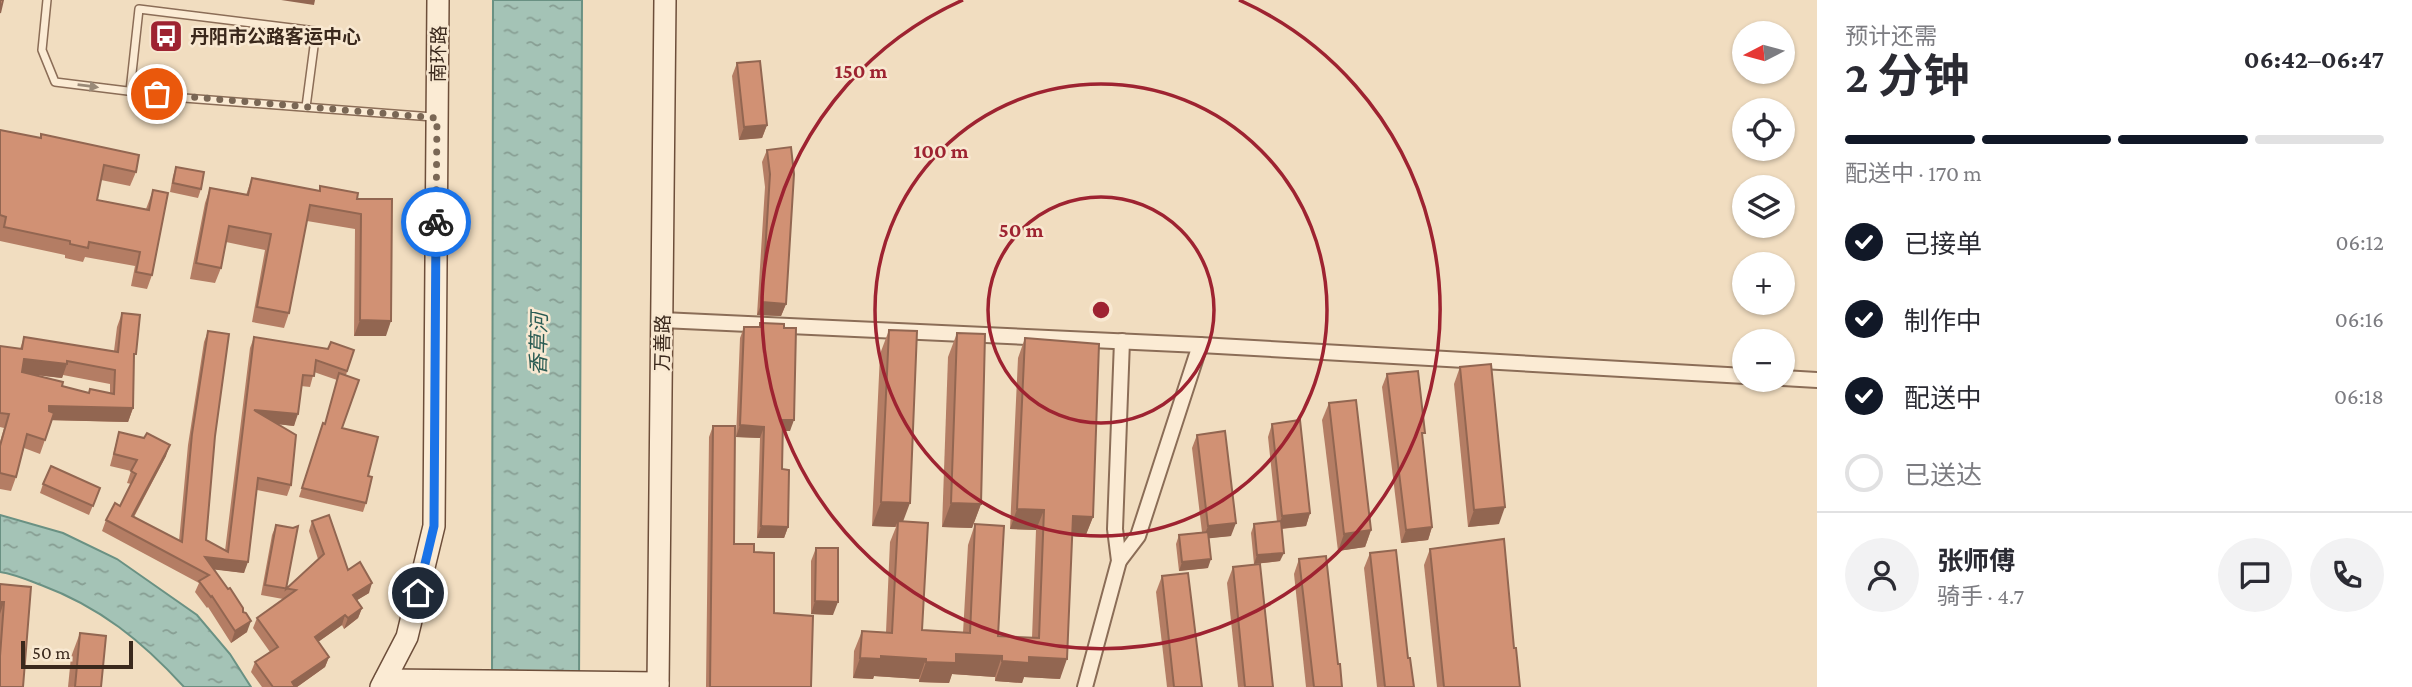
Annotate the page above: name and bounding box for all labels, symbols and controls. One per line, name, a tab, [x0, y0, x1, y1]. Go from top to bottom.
bus stop icon: 丹阳市公路客运中心	[147, 17, 185, 55]
north arrow	[1732, 21, 1796, 84]
map controls	[1732, 21, 1795, 392]
text: 预计还需	[1845, 23, 1937, 49]
street label: 南环路	[428, 25, 449, 83]
place label: 丹阳市公路客运中心	[190, 26, 361, 47]
text: 06:42–06:47	[2244, 45, 2384, 74]
text: 2 分钟	[1845, 51, 1969, 102]
text: 150 m	[835, 59, 888, 83]
pin	[127, 64, 187, 124]
icon: bag	[138, 75, 176, 113]
one-way arrow	[77, 81, 99, 92]
button: locate	[1732, 98, 1795, 161]
text: 100 m	[913, 139, 969, 163]
text: 配送中 · 170 m	[1845, 160, 1982, 186]
button: layers	[1732, 175, 1795, 238]
courier	[401, 187, 471, 257]
icon: bike	[417, 203, 455, 241]
text: 50 m	[999, 218, 1044, 242]
icon: check	[1845, 223, 1883, 261]
text: 06:12	[2335, 229, 2384, 255]
text: 已接单	[1904, 230, 1982, 259]
button: +	[1732, 252, 1795, 315]
centre of rings	[1089, 298, 1113, 322]
icon: check	[1845, 300, 1883, 338]
text: 06:16	[2335, 306, 2384, 332]
text: 制作中	[1904, 307, 1982, 336]
water label: 香草河	[526, 308, 552, 376]
street label: 万善路	[652, 314, 673, 372]
button: −	[1732, 329, 1795, 392]
icon: check	[1845, 377, 1883, 415]
text: 06:18	[2334, 383, 2384, 409]
text: 配送中	[1904, 384, 1982, 413]
text: 已送达	[1904, 461, 1982, 490]
button: person	[1845, 538, 1919, 612]
button: chat	[2218, 538, 2292, 612]
button: phone	[2310, 538, 2384, 612]
text: 张师傅	[1937, 547, 2015, 576]
pin	[388, 563, 448, 623]
icon: home	[399, 574, 437, 612]
text: 骑手 · 4.7	[1937, 583, 2024, 609]
scale bar	[21, 638, 133, 670]
text: 50 m	[32, 642, 71, 663]

